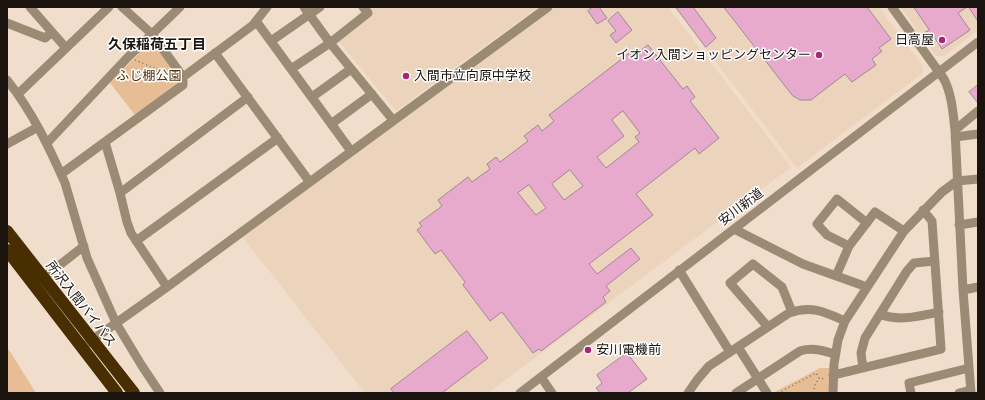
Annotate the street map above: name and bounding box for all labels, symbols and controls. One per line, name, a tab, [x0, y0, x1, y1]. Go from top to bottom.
place label: 日高屋	[895, 32, 934, 48]
marker: 日高屋	[937, 35, 947, 45]
district label: 久保稲荷五丁目	[108, 37, 206, 53]
place label: イオン入間ショッピングセンター	[616, 47, 811, 63]
marker: イオン入間ショッピングセンター	[814, 50, 824, 60]
park label: ふじ棚公園	[117, 68, 181, 84]
place label: 入間市立向原中学校	[414, 68, 531, 84]
marker: 入間市立向原中学校	[401, 71, 411, 81]
street label: 安川新道	[716, 185, 766, 229]
street label: 所沢入間バイパス	[43, 258, 119, 350]
place label: 安川電機前	[596, 342, 661, 358]
marker: 安川電機前	[583, 345, 593, 355]

